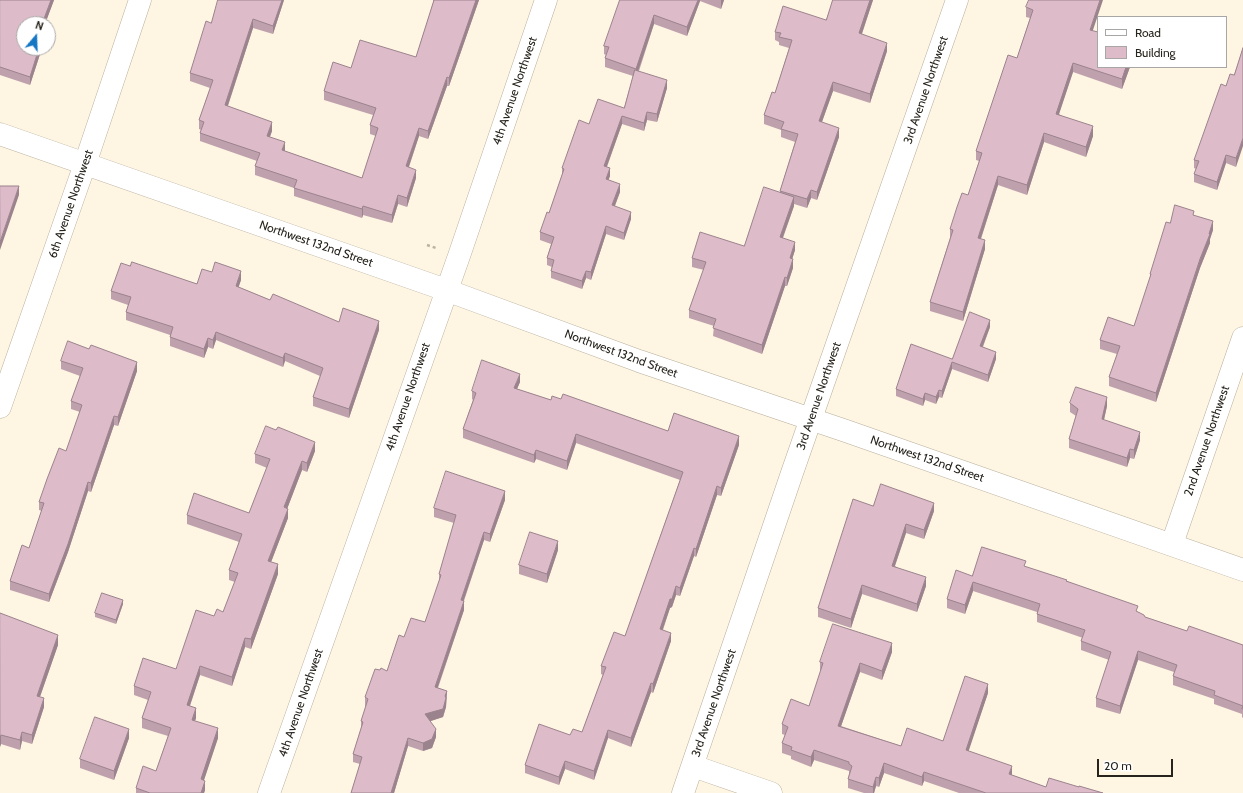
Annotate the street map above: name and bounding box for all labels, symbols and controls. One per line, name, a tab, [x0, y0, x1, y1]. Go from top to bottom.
north arrow	[16, 16, 56, 56]
legend	[1097, 16, 1227, 68]
text: N	[34, 18, 46, 33]
text: Road	[1135, 25, 1161, 40]
street label: 3rd Avenue Northwest	[901, 34, 951, 146]
street label: 4th Avenue Northwest	[490, 35, 540, 147]
text: Building	[1135, 45, 1176, 60]
street label: 6th Avenue Northwest	[46, 148, 96, 260]
street label: Northwest 132nd Street	[257, 218, 375, 270]
street label: Northwest 132nd Street	[563, 327, 679, 381]
street label: 3rd Avenue Northwest	[794, 340, 844, 452]
street label: 4th Avenue Northwest	[383, 341, 433, 453]
street label: 2nd Avenue Northwest	[1181, 384, 1233, 498]
street label: Northwest 132nd Street	[868, 433, 986, 485]
street label: 4th Avenue Northwest	[276, 647, 326, 759]
street label: 3rd Avenue Northwest	[689, 647, 739, 759]
scale bar	[1099, 751, 1175, 777]
text: 20 m	[1104, 758, 1132, 773]

